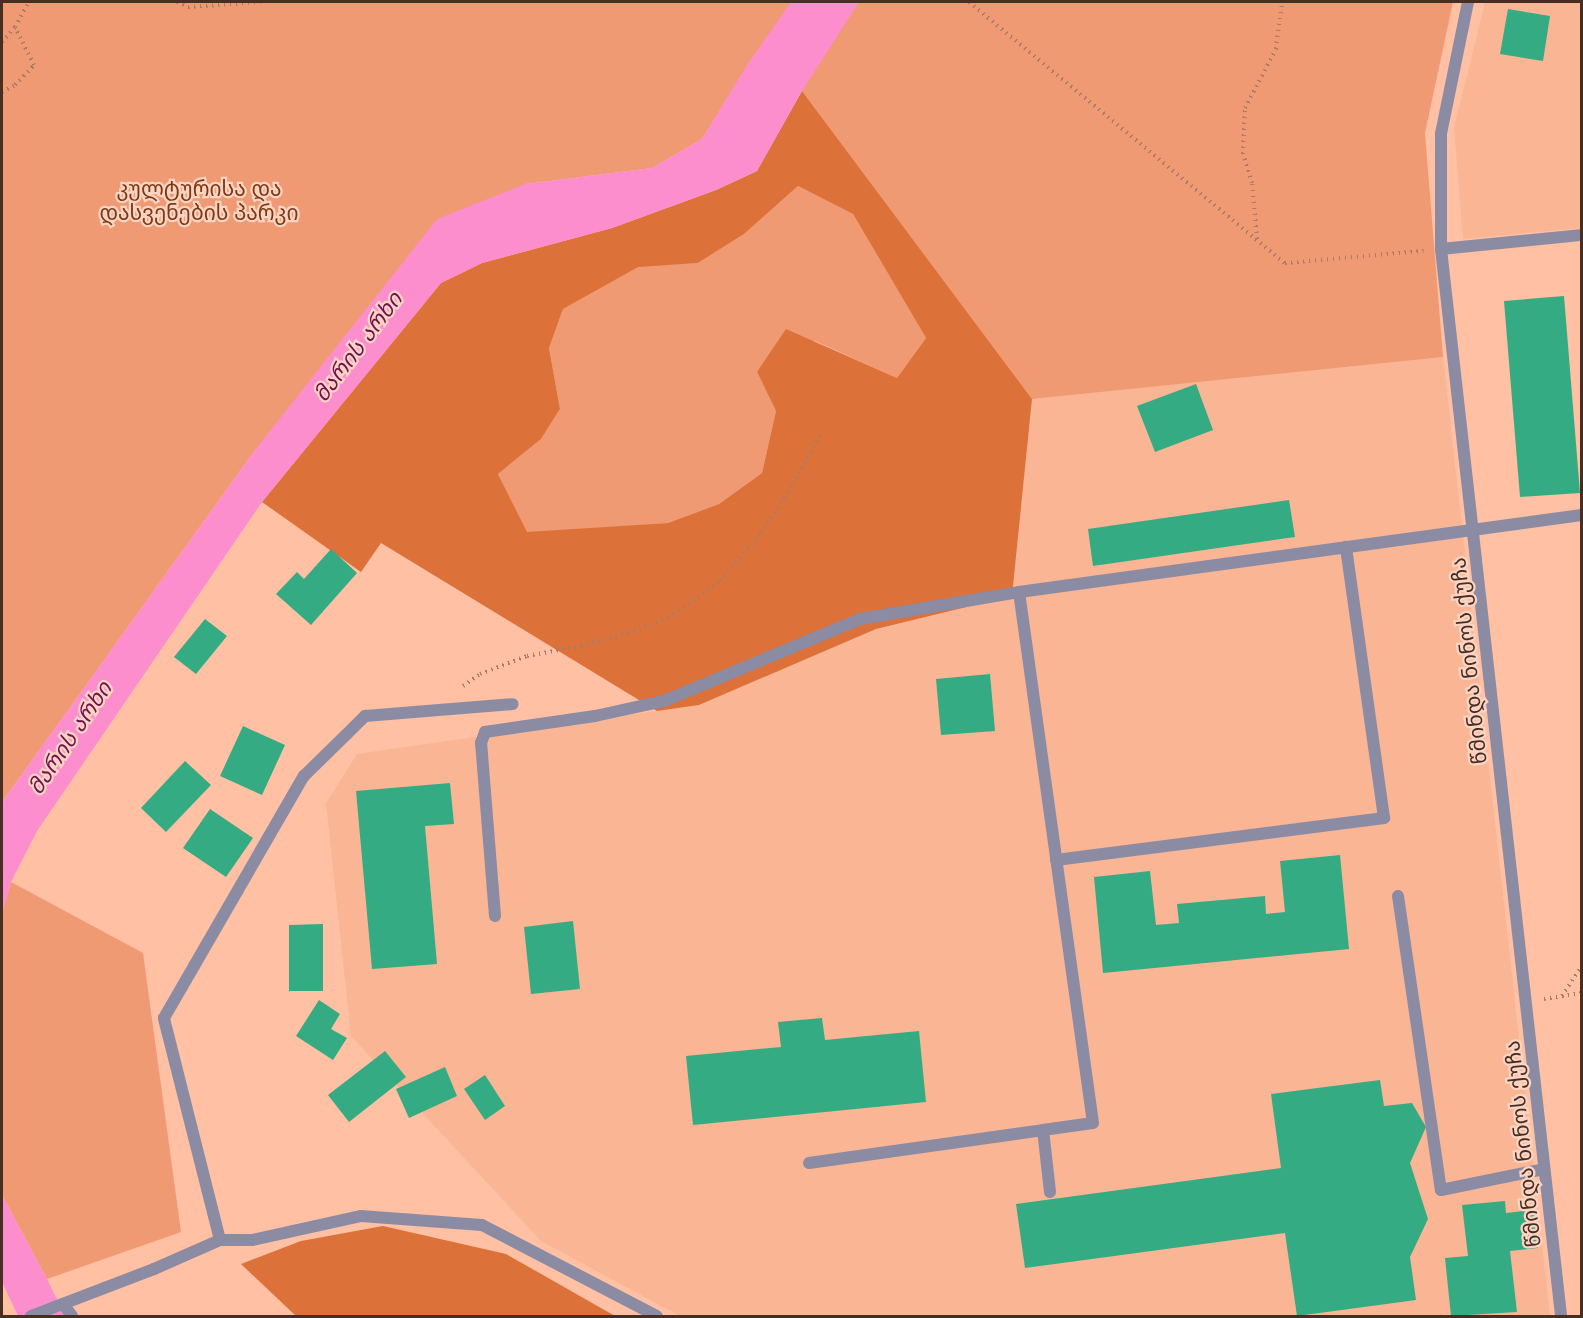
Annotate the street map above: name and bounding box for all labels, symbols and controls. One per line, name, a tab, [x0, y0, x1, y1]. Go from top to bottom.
park label: კულტურისა და დასვენების პარკი	[99, 175, 299, 225]
water label: მარის არხი	[308, 287, 408, 407]
street label: წმინდა ნინოს ქუჩა	[1445, 556, 1491, 766]
water label: მარის არხი	[23, 676, 117, 800]
street label: წმინდა ნინოს ქუჩა	[1499, 1039, 1545, 1249]

